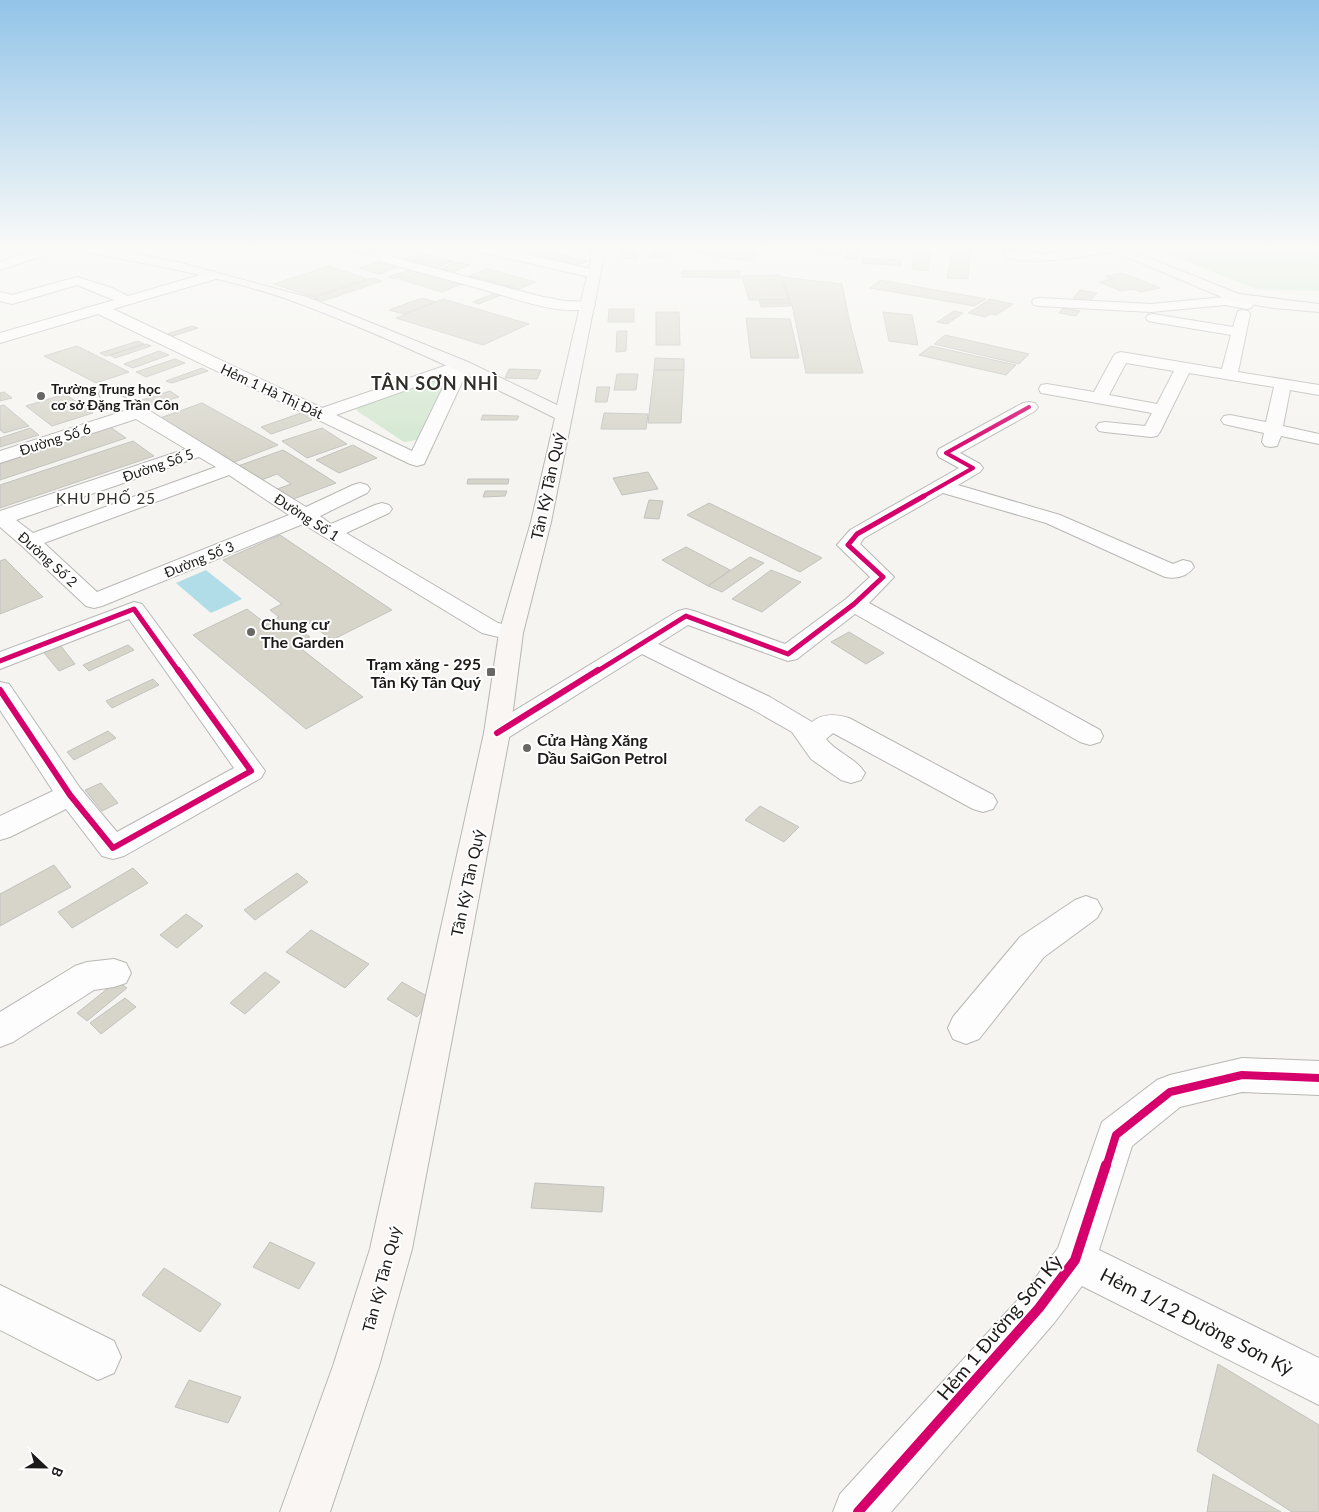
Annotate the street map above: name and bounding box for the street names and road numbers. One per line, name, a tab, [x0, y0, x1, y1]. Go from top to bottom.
street label: Hẻm 1 Hà Thị Đát	[218, 360, 326, 422]
street label: Đường Số 6	[17, 419, 93, 459]
street label: Tân Kỳ Tân Quý	[526, 430, 568, 541]
street label: Đường Số 5	[120, 445, 196, 485]
street label: Đường Số 1	[271, 490, 343, 544]
street label: Đường Số 2	[15, 528, 81, 590]
street label: Đường Số 3	[162, 537, 236, 581]
street label: Tân Kỳ Tân Quý	[446, 827, 488, 938]
street label: Tân Kỳ Tân Quý	[358, 1223, 404, 1334]
street label: Hẻm 1 Đường Sơn Kỳ	[931, 1249, 1067, 1404]
street label: Hẻm 1/12 Đường Sơn Kỳ	[1097, 1262, 1297, 1380]

